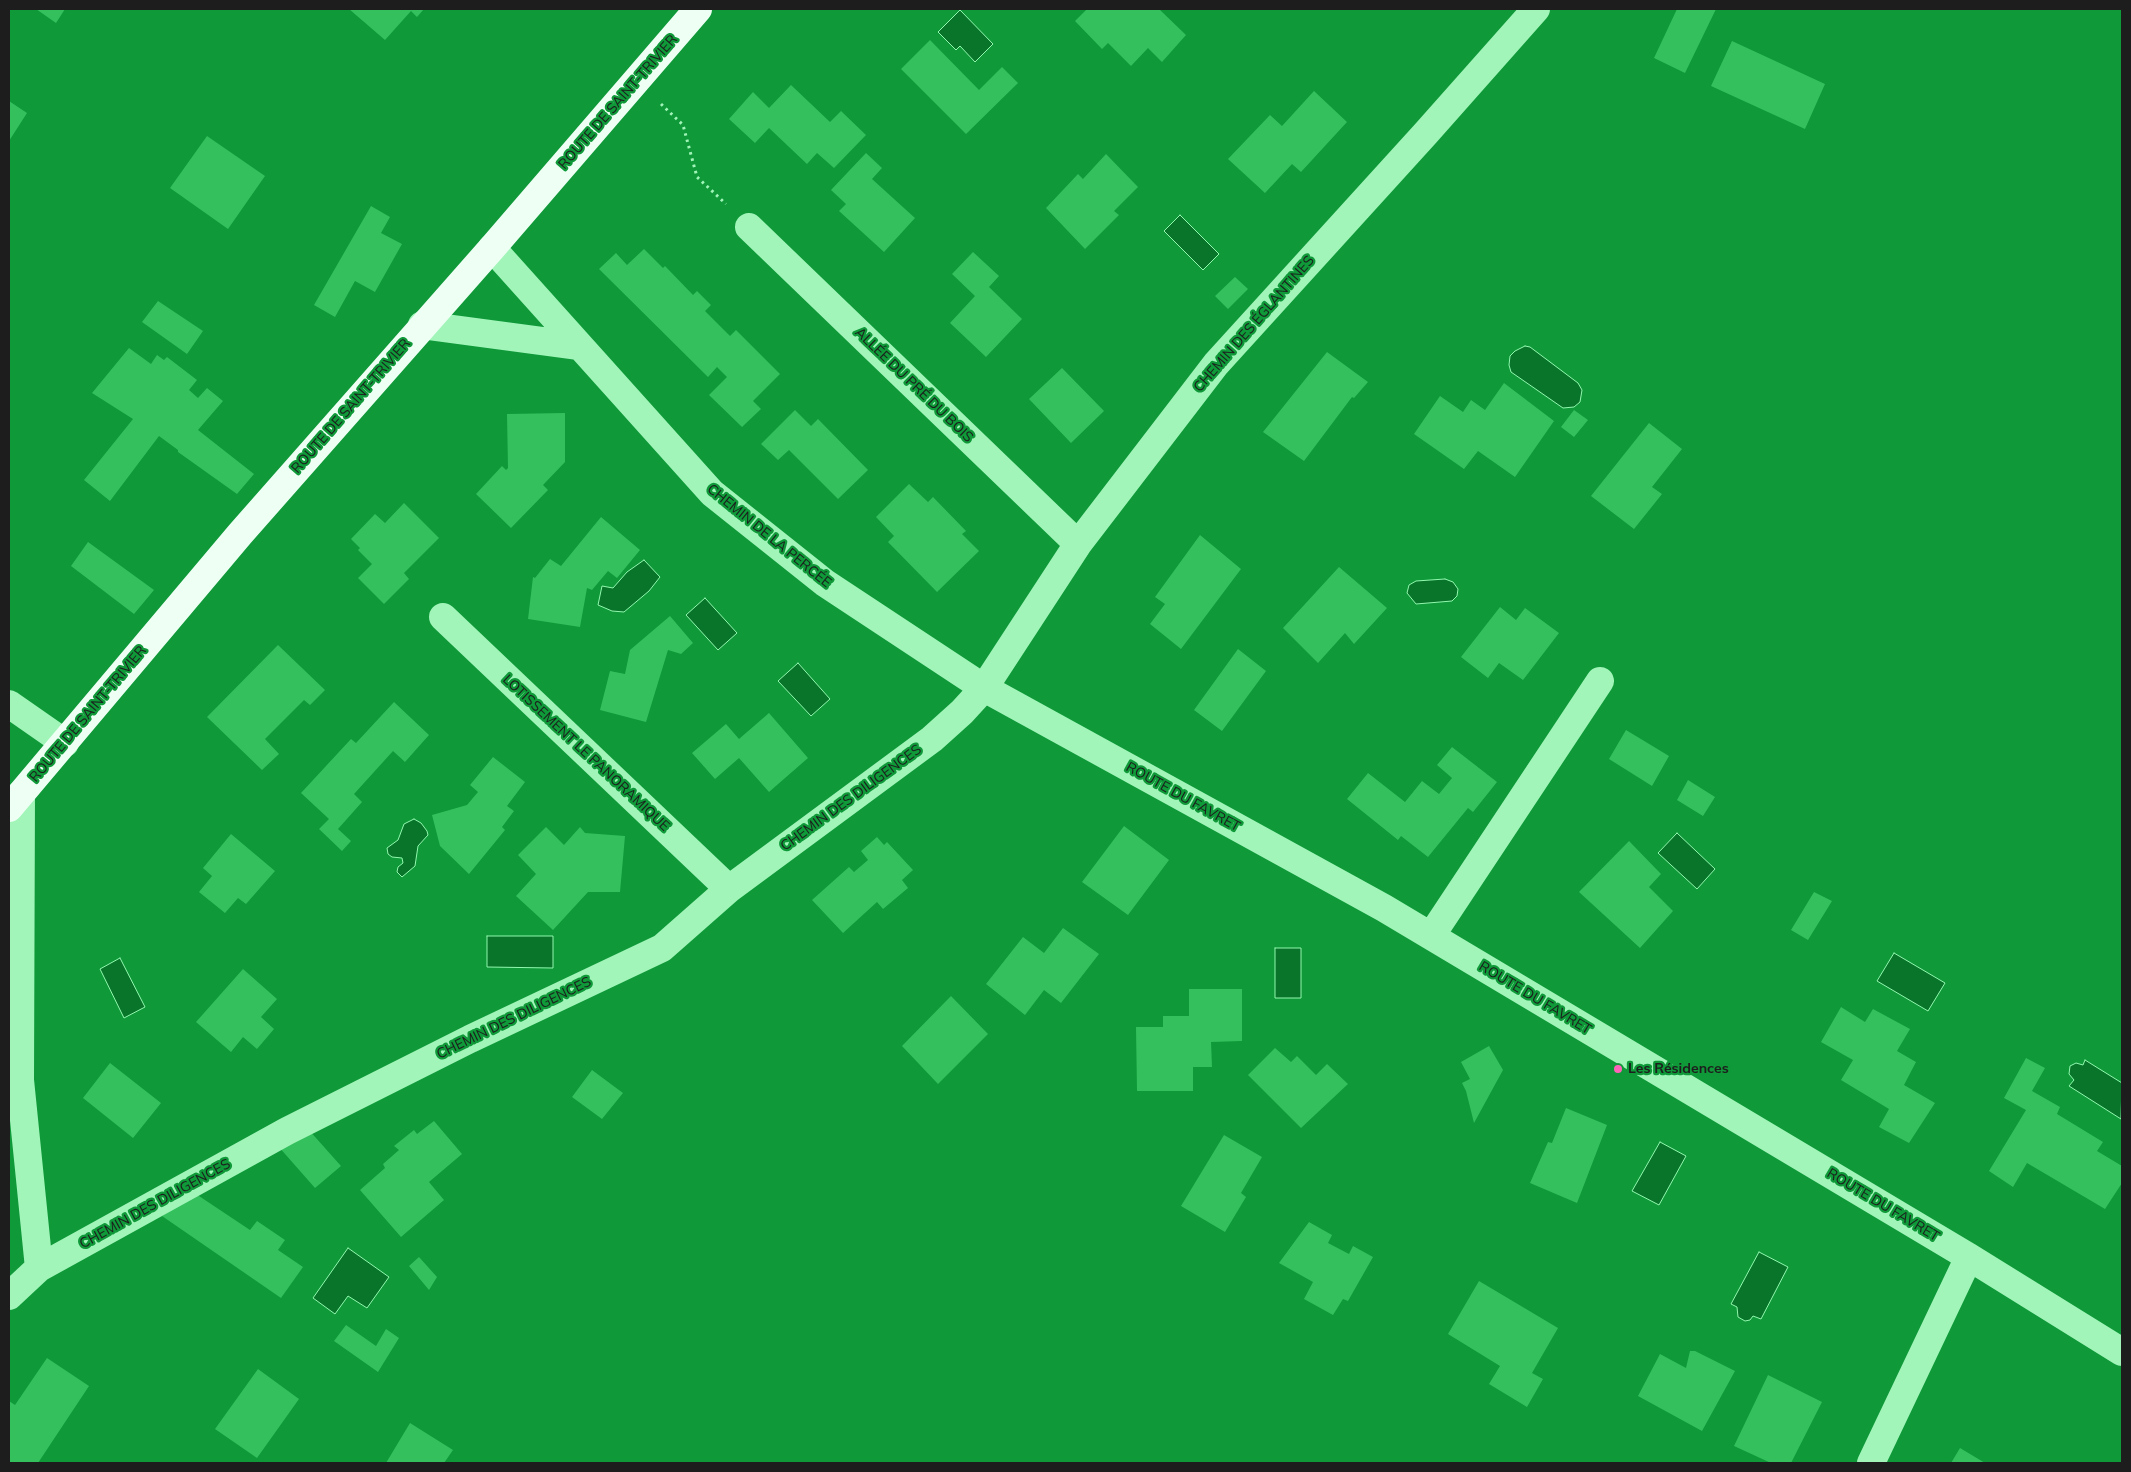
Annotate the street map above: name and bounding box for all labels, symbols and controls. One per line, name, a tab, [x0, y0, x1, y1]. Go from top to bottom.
street label: ROUTE DE SAINT-TRIVIER	[555, 31, 681, 173]
street label: CHEMIN DES ÉGLANTINES	[1190, 252, 1318, 396]
street label: ALLÉE DU PRÉ DU BOIS	[851, 324, 977, 446]
street label: ROUTE DE SAINT-TRIVIER	[288, 335, 414, 477]
street label: CHEMIN DE LA PERCÉE	[704, 481, 834, 591]
street label: ROUTE DE SAINT-TRIVIER	[26, 642, 150, 786]
street label: LOTISSEMENT LE PANORAMIQUE	[499, 671, 673, 835]
street label: CHEMIN DES DILIGENCES	[777, 741, 925, 855]
street label: ROUTE DU FAVRET	[1123, 759, 1243, 835]
street label: ROUTE DU FAVRET	[1476, 958, 1594, 1038]
street label: CHEMIN DES DILIGENCES	[434, 973, 594, 1063]
place label: Les Résidences	[1628, 1061, 1729, 1077]
marker: Les Résidences	[1612, 1063, 1624, 1075]
street label: CHEMIN DES DILIGENCES	[77, 1155, 233, 1253]
street label: ROUTE DU FAVRET	[1824, 1165, 1942, 1245]

